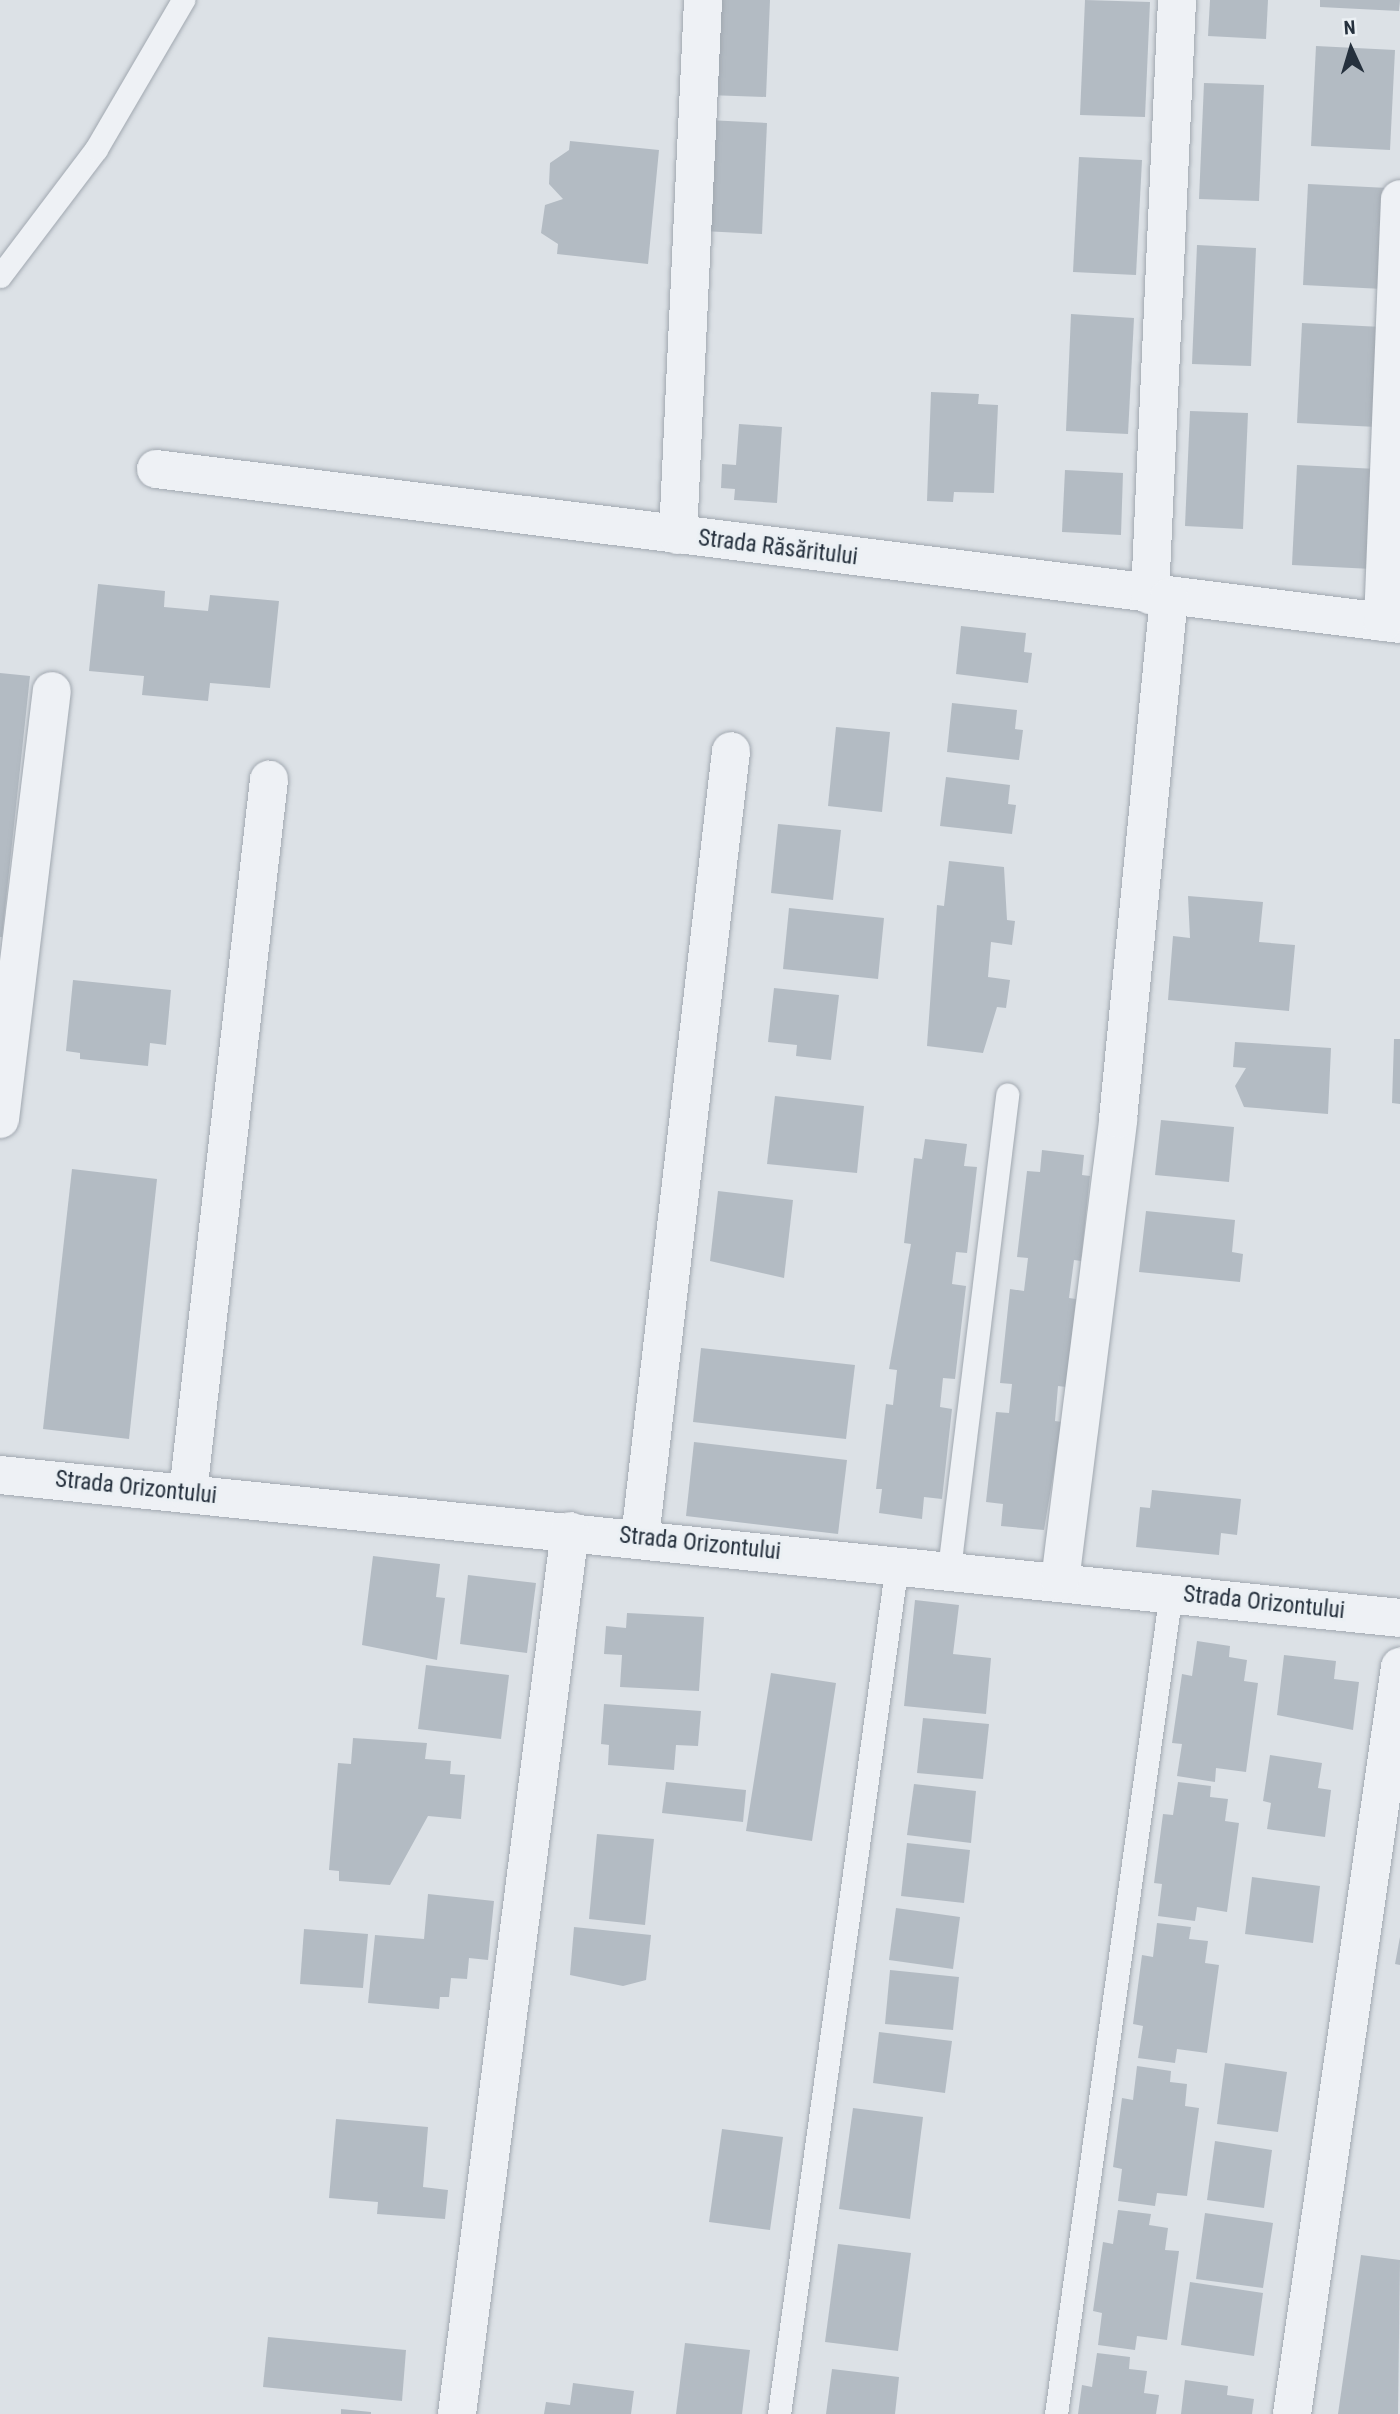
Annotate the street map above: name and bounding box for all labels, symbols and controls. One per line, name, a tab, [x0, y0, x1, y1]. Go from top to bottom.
north arrow	[1316, 14, 1386, 84]
text: N	[1343, 16, 1356, 39]
street label: Strada Răsăritului	[697, 525, 859, 571]
street label: Strada Orizontului	[54, 1466, 218, 1510]
street label: Strada Orizontului	[618, 1522, 782, 1566]
street label: Strada Orizontului	[1182, 1581, 1346, 1625]

